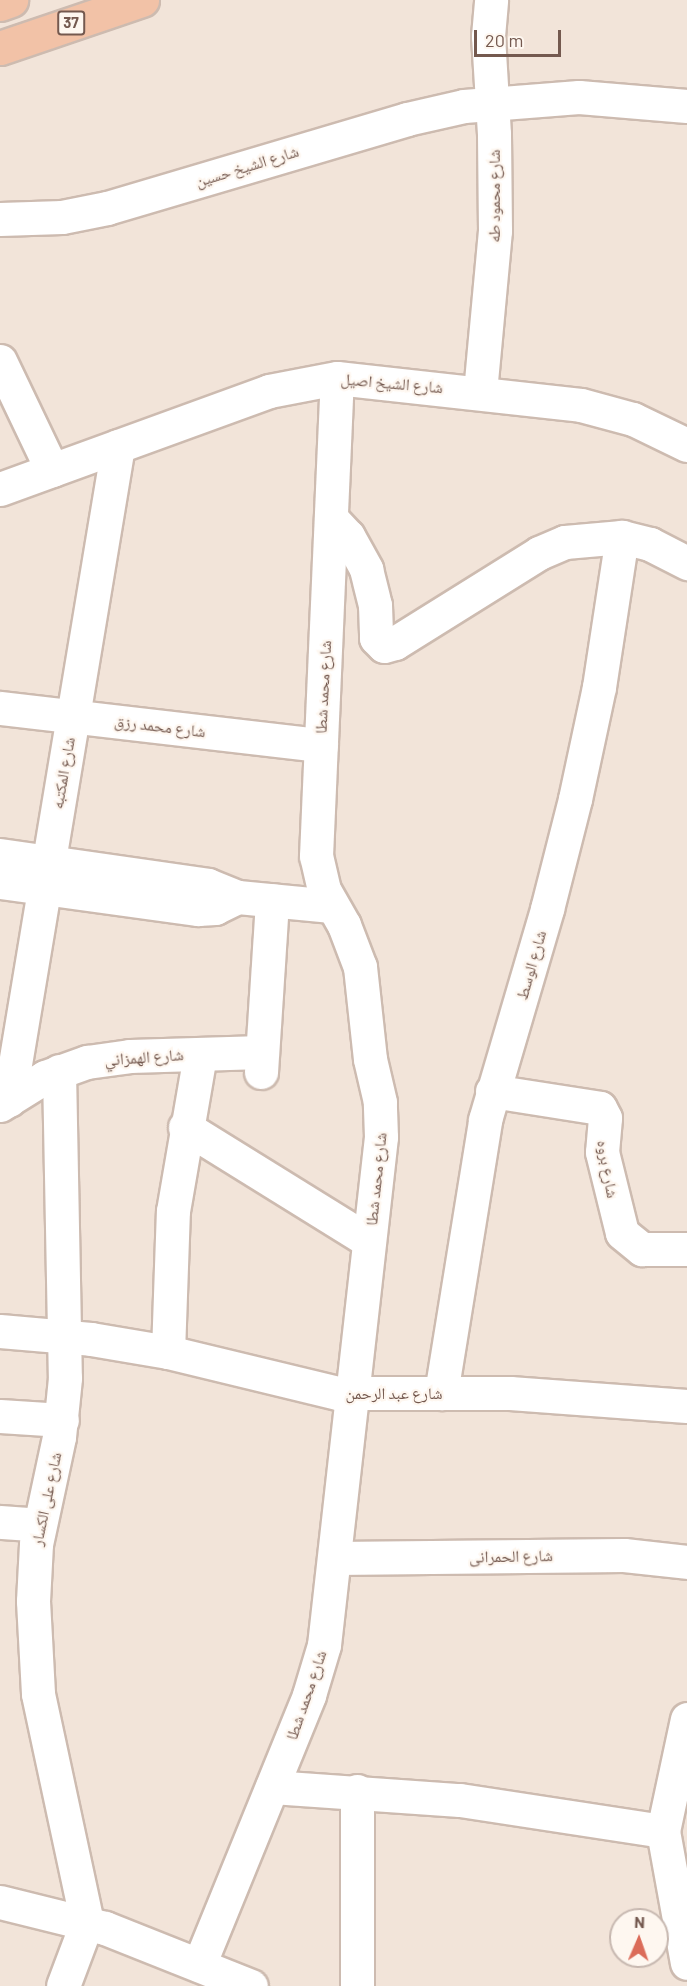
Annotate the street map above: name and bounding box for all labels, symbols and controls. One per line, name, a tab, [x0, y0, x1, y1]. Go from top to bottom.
road number: 37	[56, 11, 86, 35]
scale bar	[477, 18, 564, 56]
text: 20 m	[485, 29, 523, 51]
street label: شارع الشيخ حسين	[193, 141, 301, 191]
street label: شارع محمود طه	[484, 149, 504, 243]
street label: شارع الشيخ اصيل	[340, 369, 444, 397]
street label: شارع محمد شطا	[311, 640, 335, 734]
street label: شارع محمد رزق	[113, 711, 207, 741]
street label: شارع المكتبه	[47, 736, 79, 810]
street label: شارع الوسط	[512, 928, 550, 1002]
street label: شارع الهمزاني	[104, 1045, 184, 1069]
street label: شارع محمد شطا	[362, 1131, 390, 1227]
street label: شارع بروه	[593, 1139, 623, 1199]
street label: شارع عبد الرحمن	[346, 1383, 442, 1403]
street label: شارع على الكسار	[27, 1450, 65, 1548]
street label: شارع الحمرانى	[469, 1546, 553, 1566]
street label: شارع محمد شطا	[282, 1648, 330, 1742]
north arrow	[609, 1908, 669, 1968]
text: N	[634, 1912, 645, 1931]

